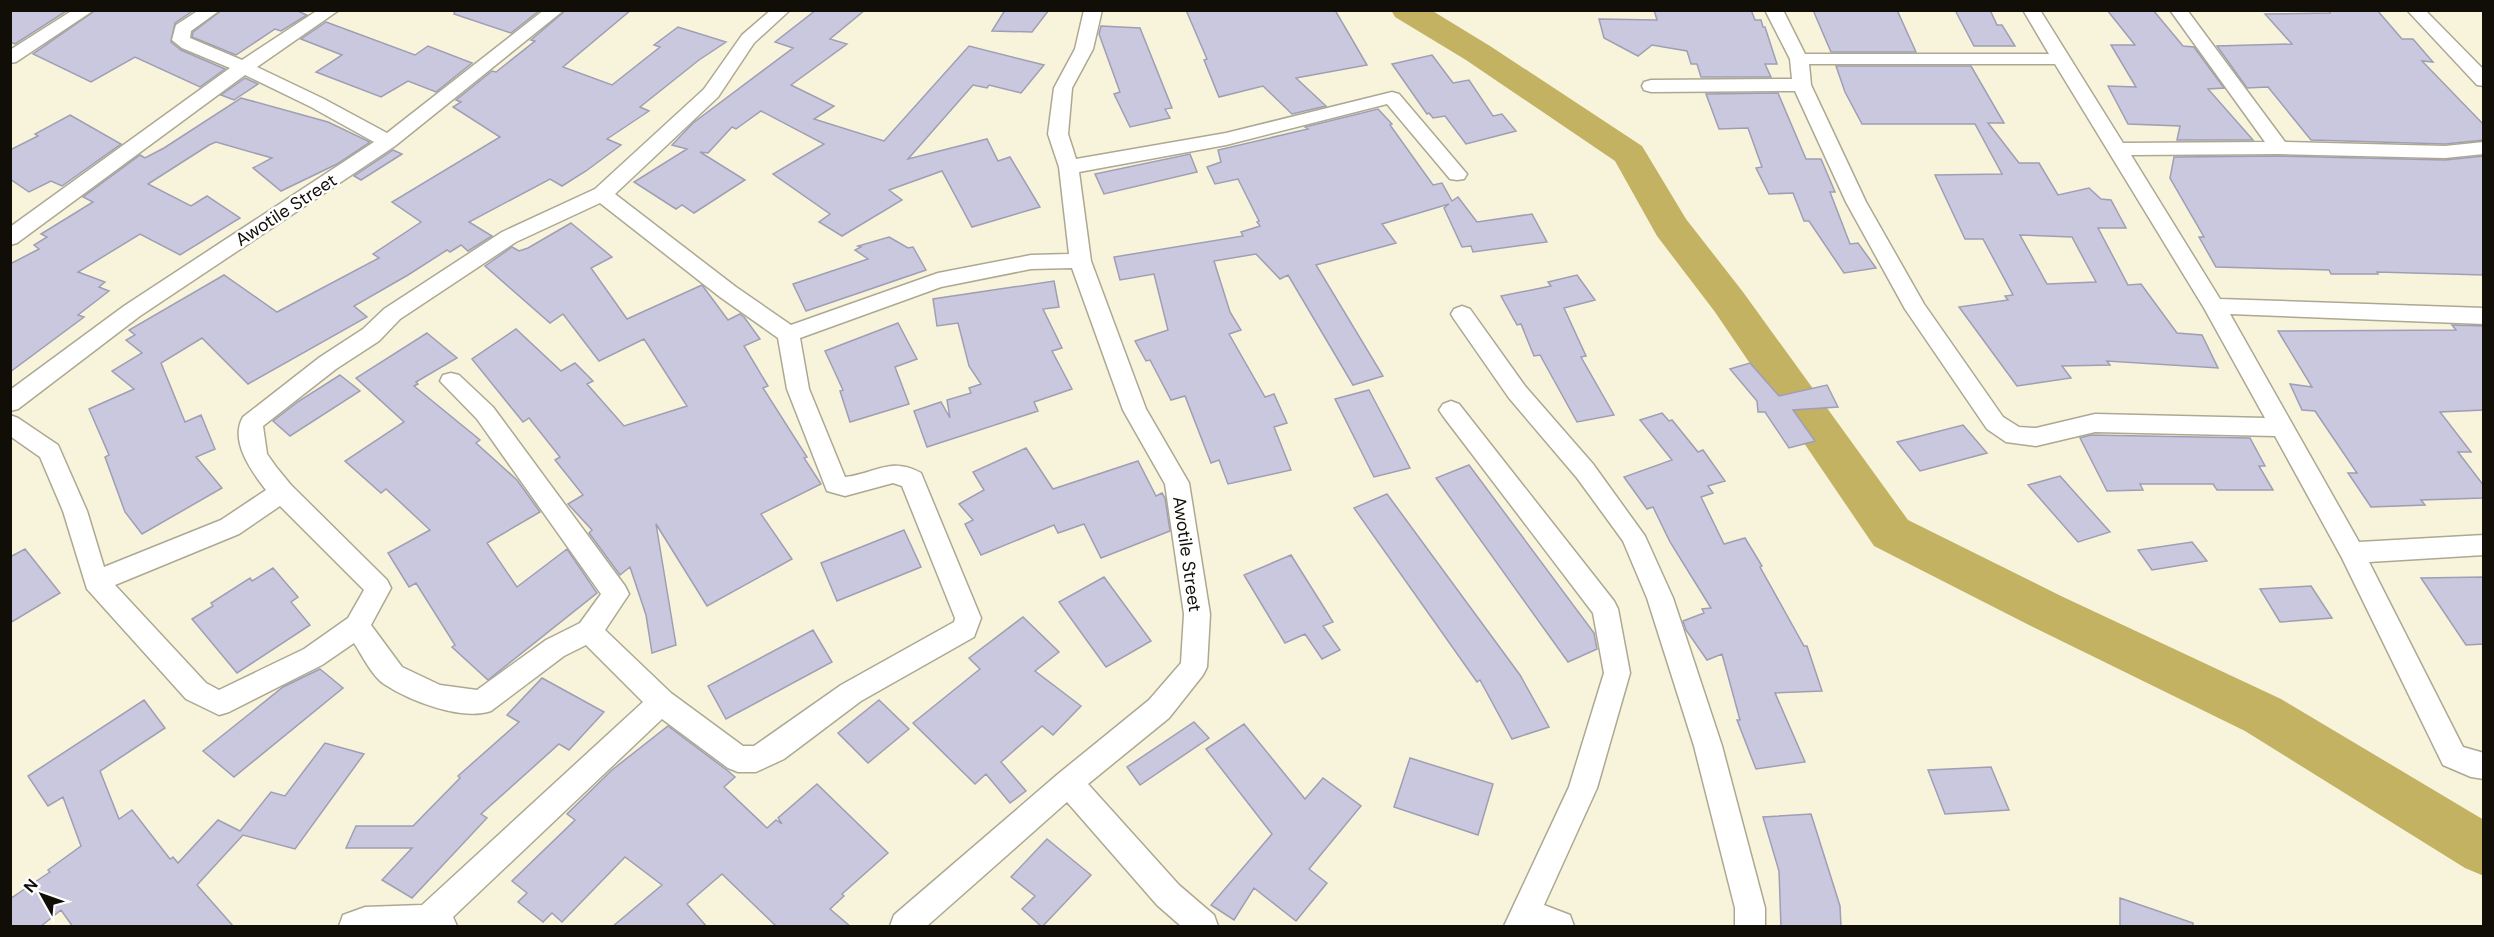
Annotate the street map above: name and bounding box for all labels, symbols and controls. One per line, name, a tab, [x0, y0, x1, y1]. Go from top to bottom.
street label: Awotile Street	[231, 168, 341, 252]
street label: Awotile Street	[1167, 495, 1207, 613]
north arrow	[12, 865, 72, 925]
text: N	[19, 874, 43, 897]

